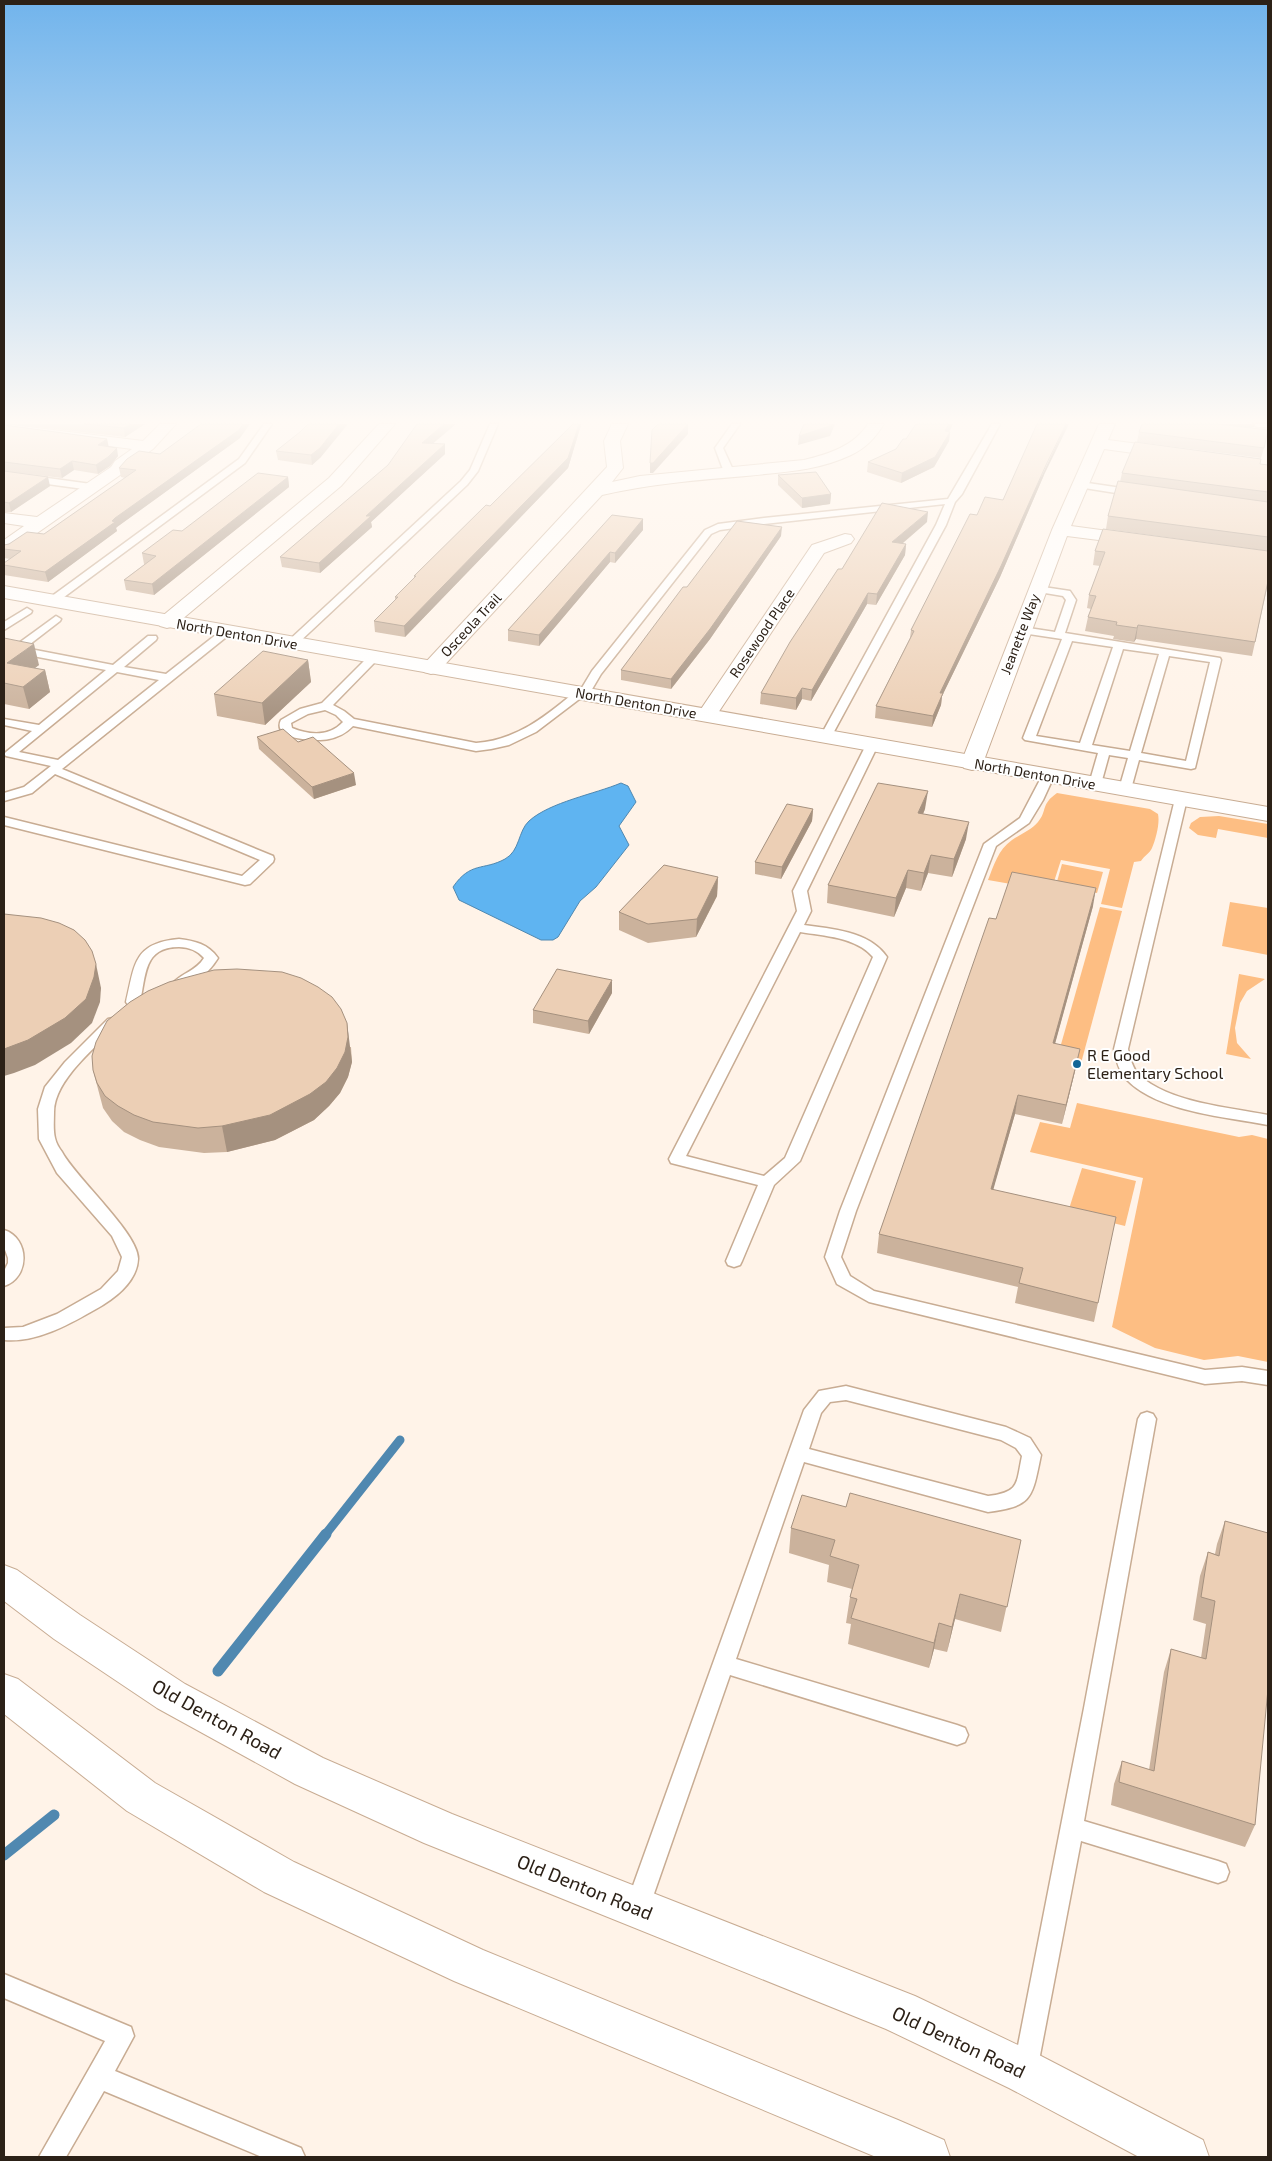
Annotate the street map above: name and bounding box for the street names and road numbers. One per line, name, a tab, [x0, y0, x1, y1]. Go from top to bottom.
street label: Rosewood Place	[725, 585, 798, 681]
street label: Osceola Trail	[437, 589, 505, 660]
street label: Jeanette Way	[996, 591, 1043, 677]
street label: North Denton Drive	[175, 614, 299, 653]
street label: North Denton Drive	[574, 683, 698, 722]
street label: North Denton Drive	[973, 754, 1097, 793]
street label: Old Denton Road	[149, 1674, 286, 1764]
street label: Old Denton Road	[514, 1849, 656, 1924]
street label: Old Denton Road	[889, 2001, 1030, 2082]

